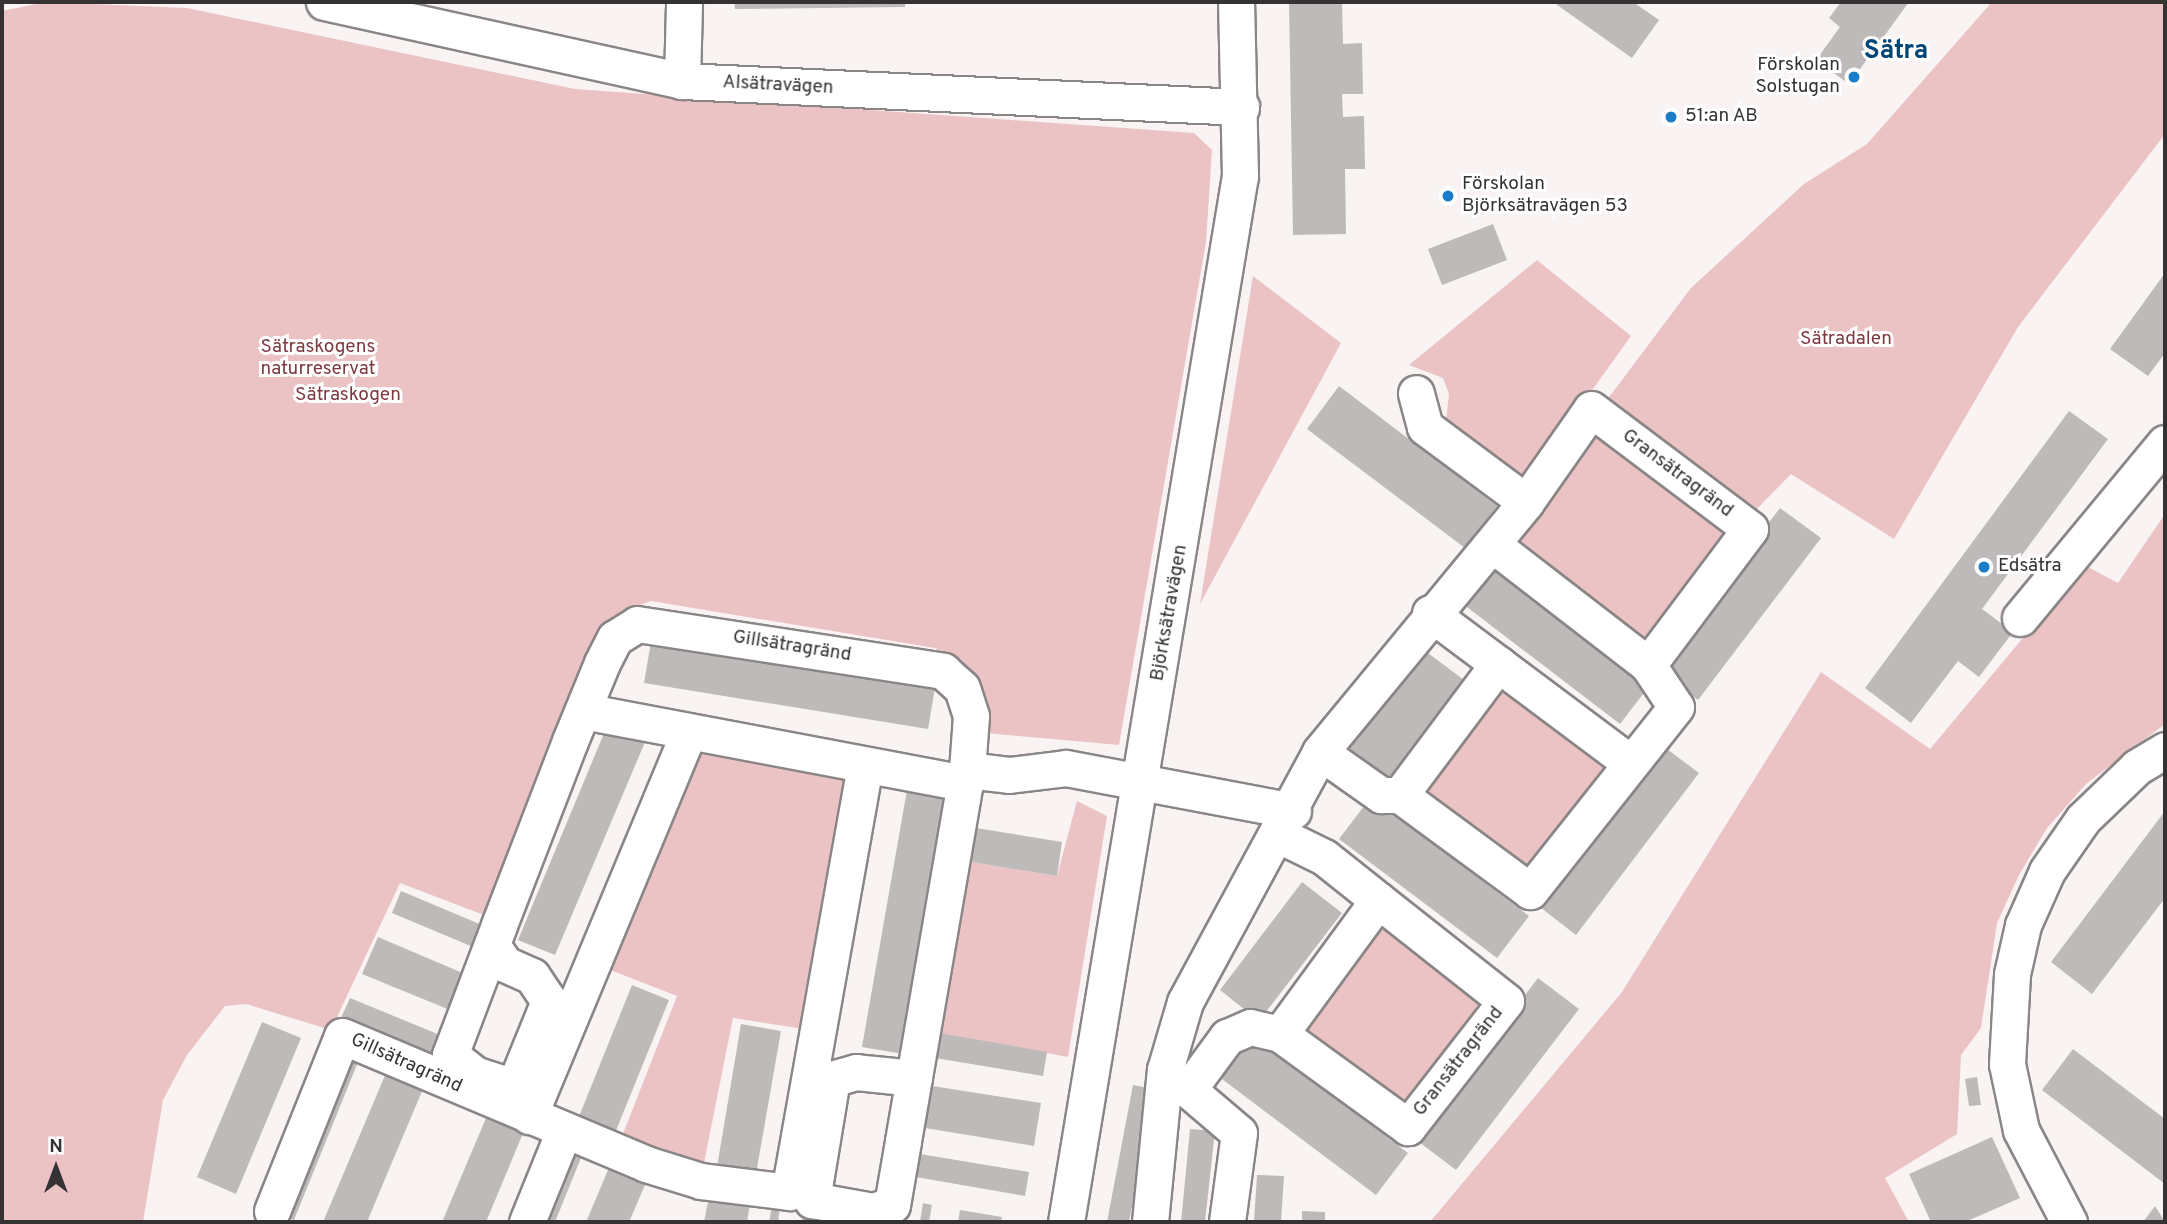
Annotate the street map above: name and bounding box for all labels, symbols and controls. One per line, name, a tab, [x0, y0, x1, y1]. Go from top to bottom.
district label: Sätra	[1864, 36, 1928, 68]
place label: Förskolan Solstugan	[1756, 55, 1840, 99]
marker: Förskolan Solstugan	[1846, 69, 1862, 85]
street label: Alsätravägen	[722, 72, 834, 100]
place label: 51:an AB	[1685, 106, 1759, 128]
marker: 51:an AB	[1663, 109, 1679, 125]
place label: Förskolan Björksätravägen 53	[1462, 174, 1628, 218]
marker: Förskolan Björksätravägen 53	[1440, 188, 1456, 204]
park label: Sätradalen	[1800, 329, 1892, 351]
park label: Sätraskogens naturreservat	[260, 337, 376, 381]
park label: Sätraskogen	[295, 385, 401, 407]
street label: Gransätragränd	[1617, 425, 1737, 523]
street label: Björksätravägen	[1147, 543, 1193, 683]
place label: Edsätra	[1998, 556, 2062, 578]
marker: Edsätra	[1976, 559, 1992, 575]
street label: Gillsätragränd	[731, 626, 853, 668]
street label: Gransätragränd	[1409, 1003, 1509, 1121]
street label: Gillsätragränd	[347, 1029, 465, 1099]
north arrow	[21, 1133, 91, 1203]
text: N	[49, 1135, 63, 1159]

